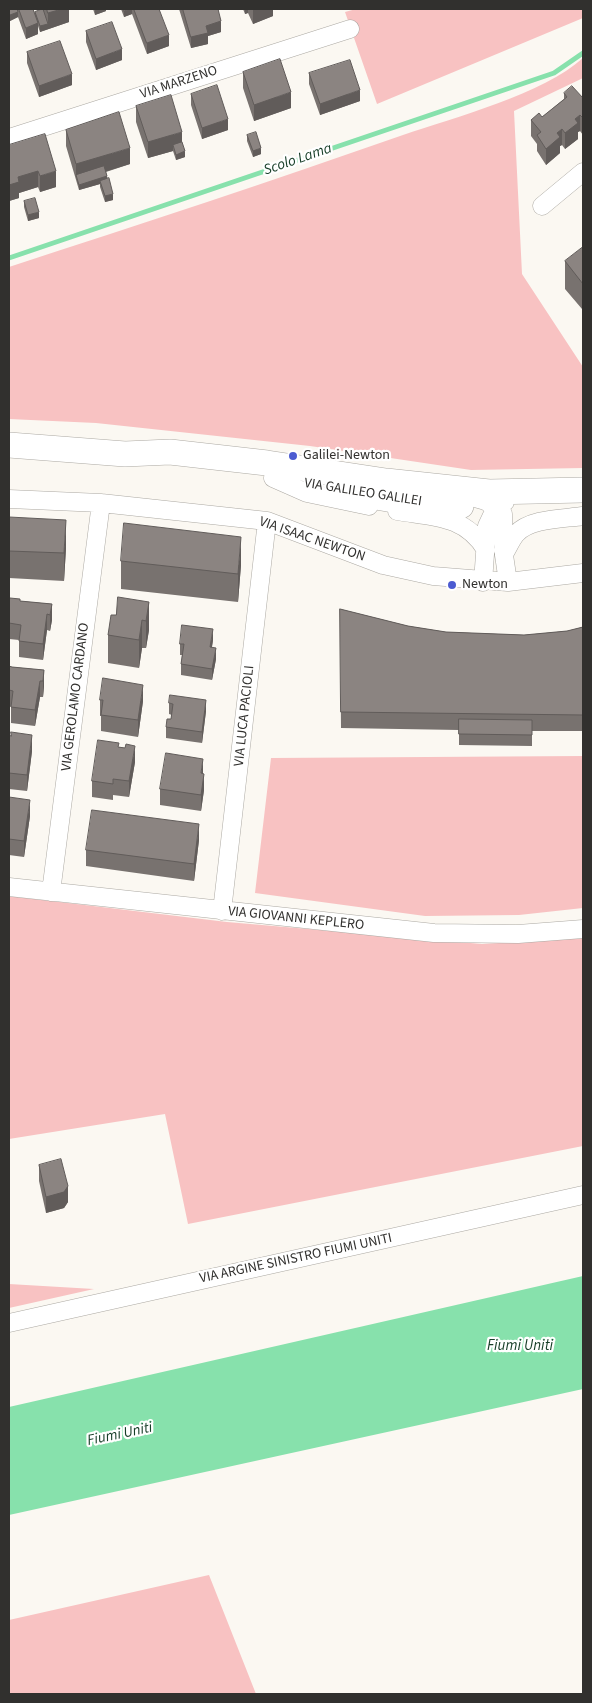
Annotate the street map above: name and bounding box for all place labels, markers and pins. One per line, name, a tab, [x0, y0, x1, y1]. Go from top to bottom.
place label: Galilei-Newton	[303, 448, 390, 464]
marker: Galilei-Newton	[287, 450, 299, 462]
place label: Newton	[462, 577, 508, 593]
marker: Newton	[446, 579, 458, 591]

